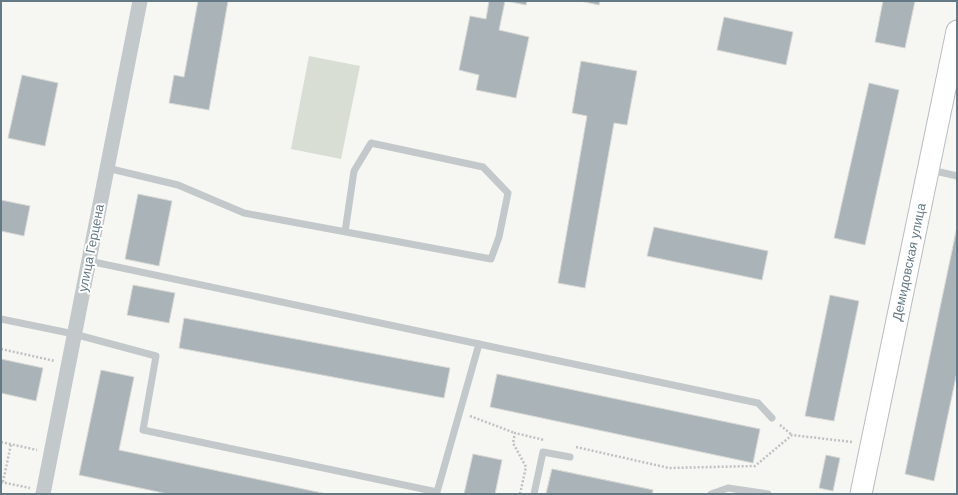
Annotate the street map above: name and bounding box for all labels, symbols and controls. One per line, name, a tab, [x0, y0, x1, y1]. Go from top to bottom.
street label: Демидовская улица	[889, 201, 929, 322]
street label: улица Герцена	[75, 202, 107, 293]

